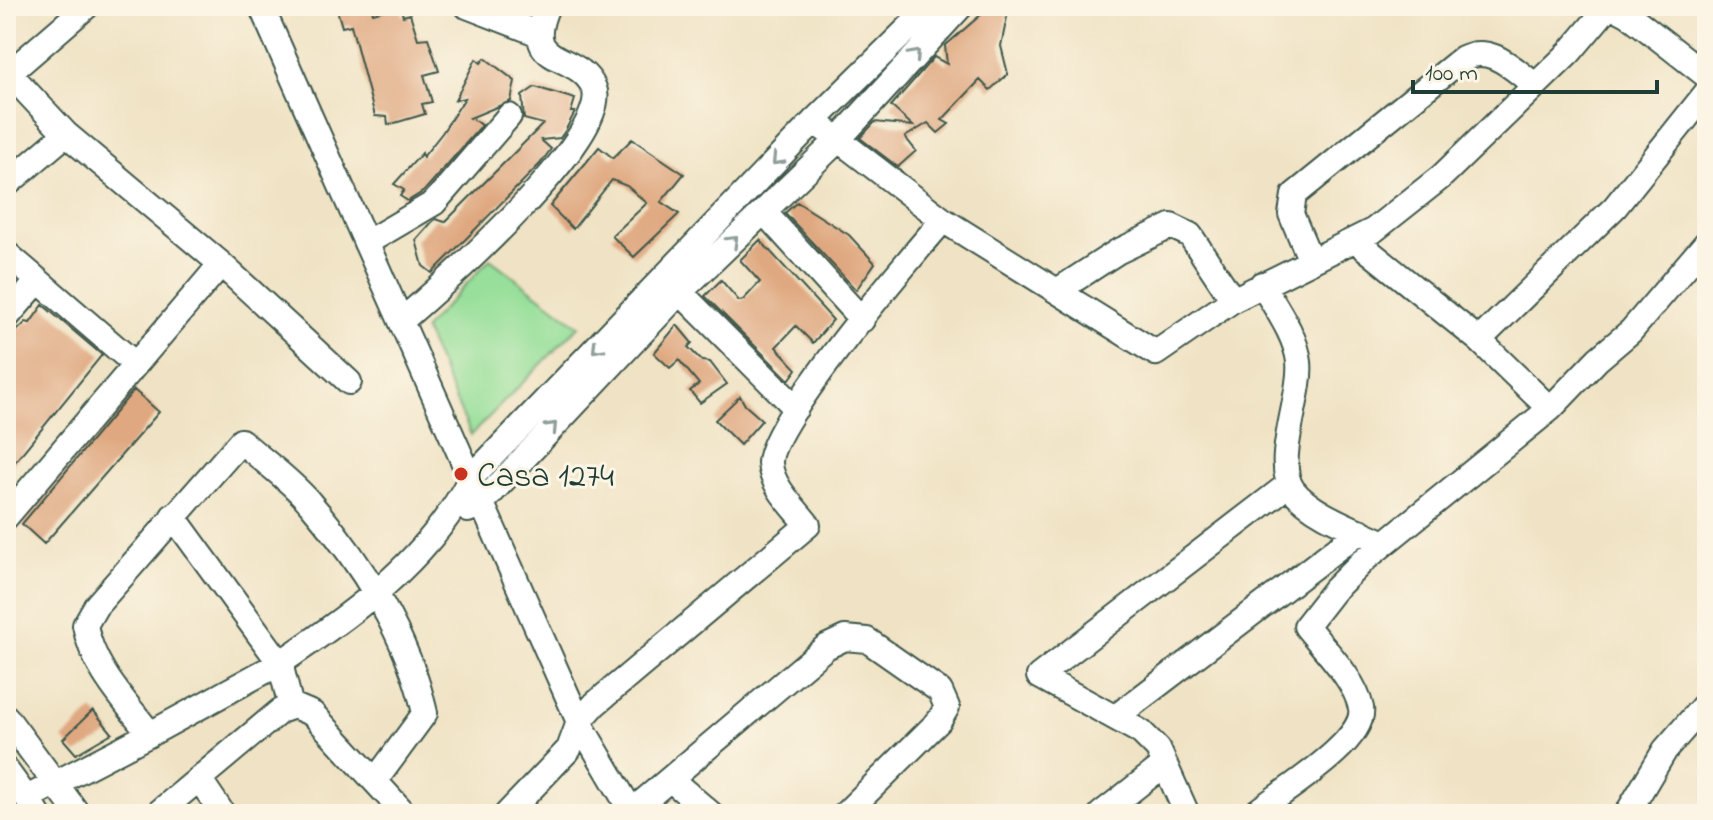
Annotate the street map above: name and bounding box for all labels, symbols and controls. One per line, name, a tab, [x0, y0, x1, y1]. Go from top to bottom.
scale bar	[1413, 44, 1657, 94]
one-way arrow	[905, 50, 920, 65]
text: 100 m	[1425, 57, 1478, 92]
one-way arrow	[771, 151, 786, 165]
one-way arrow	[724, 235, 738, 250]
one-way arrow	[591, 339, 606, 353]
one-way arrow	[543, 422, 557, 437]
place label: Casa 1274	[477, 453, 614, 503]
marker: Casa 1274	[452, 465, 470, 483]

